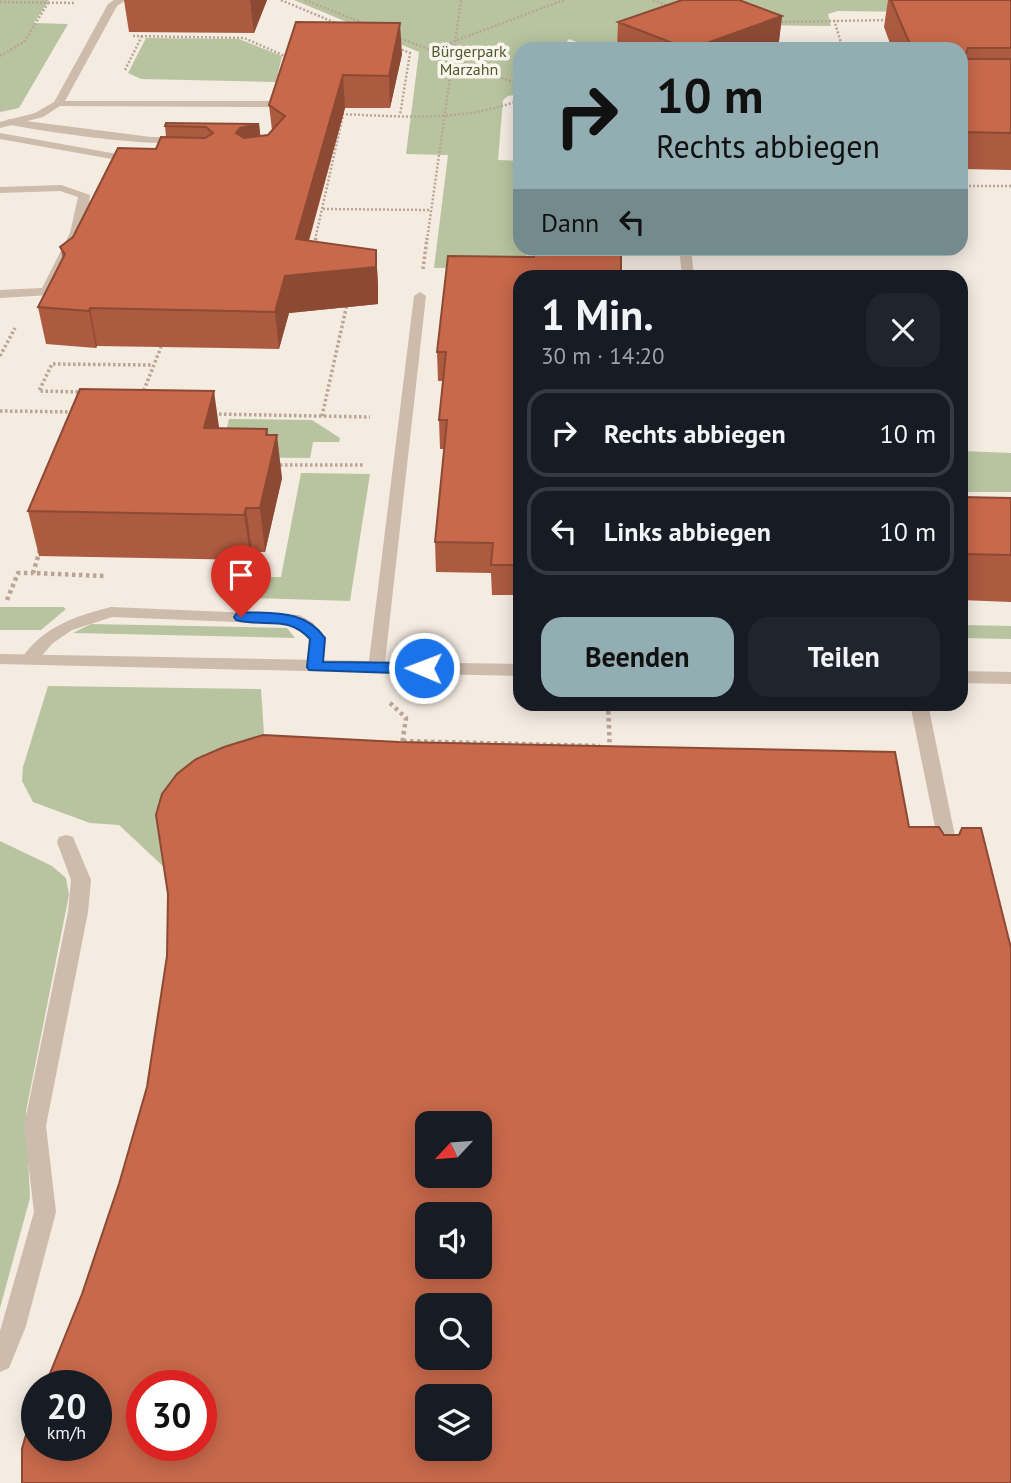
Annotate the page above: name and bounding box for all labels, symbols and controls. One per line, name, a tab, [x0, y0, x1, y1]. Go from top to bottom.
park label: Bürgerpark Marzahn	[431, 41, 507, 79]
text: 10 m	[656, 63, 763, 127]
icon: right	[541, 70, 632, 161]
text: Rechts abbiegen	[656, 125, 880, 167]
icon: left	[613, 203, 651, 241]
text: Dann	[541, 206, 599, 239]
text: 1 Min.	[541, 287, 654, 342]
button: close	[866, 293, 940, 367]
text: 30 m · 14:20	[541, 341, 665, 370]
icon: right	[545, 414, 583, 452]
text: Rechts abbiegen	[604, 417, 786, 450]
text: 10 m	[880, 417, 936, 450]
icon: left	[545, 512, 583, 550]
text: Links abbiegen	[604, 515, 771, 548]
text: 10 m	[880, 515, 936, 548]
pin	[211, 545, 271, 617]
icon: arrive	[222, 556, 260, 594]
button: Beenden	[541, 617, 734, 697]
button: Teilen	[748, 617, 940, 697]
position arrow	[387, 631, 461, 705]
north arrow	[415, 1111, 492, 1188]
map controls	[415, 1111, 492, 1461]
button: sound	[415, 1202, 492, 1279]
button: search	[415, 1293, 492, 1370]
speed limit sign: 30	[126, 1370, 217, 1461]
text: 20	[47, 1383, 86, 1429]
button: layers	[415, 1384, 492, 1461]
text: km/h	[47, 1421, 86, 1444]

